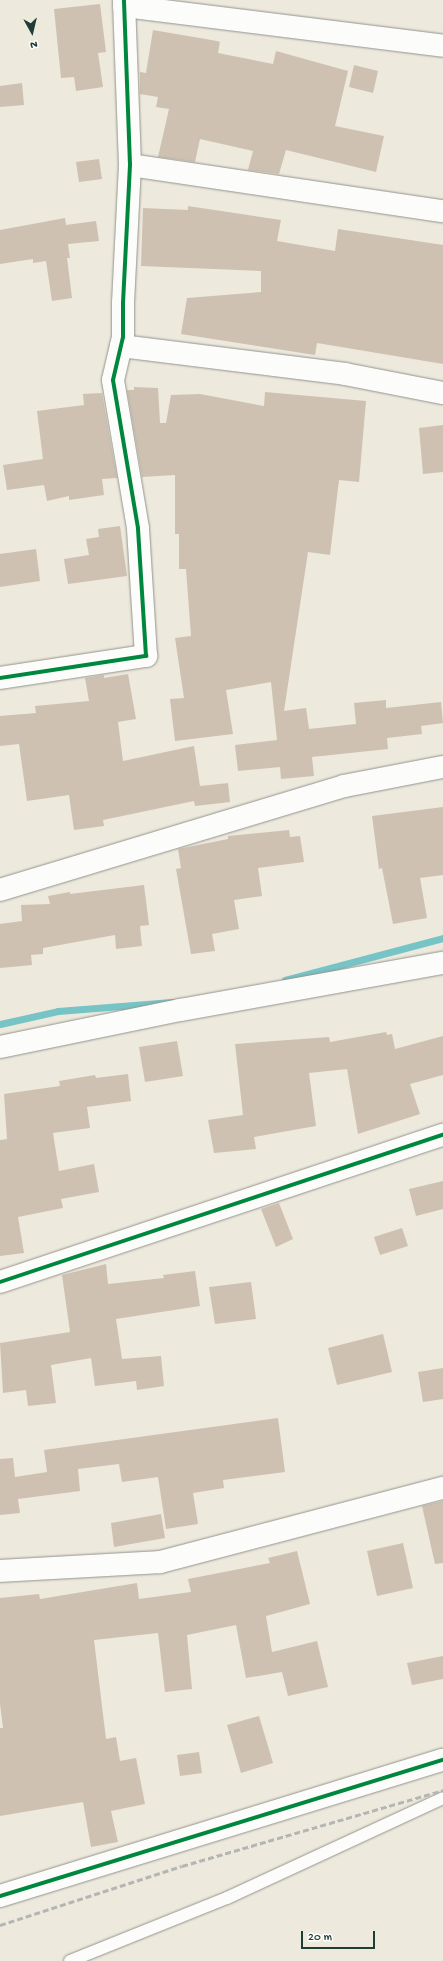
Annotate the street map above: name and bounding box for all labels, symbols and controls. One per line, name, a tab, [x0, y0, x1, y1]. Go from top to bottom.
north arrow	[12, 12, 52, 52]
text: N	[29, 37, 38, 50]
scale bar	[303, 1923, 377, 1949]
text: 20 m	[308, 1931, 332, 1945]

